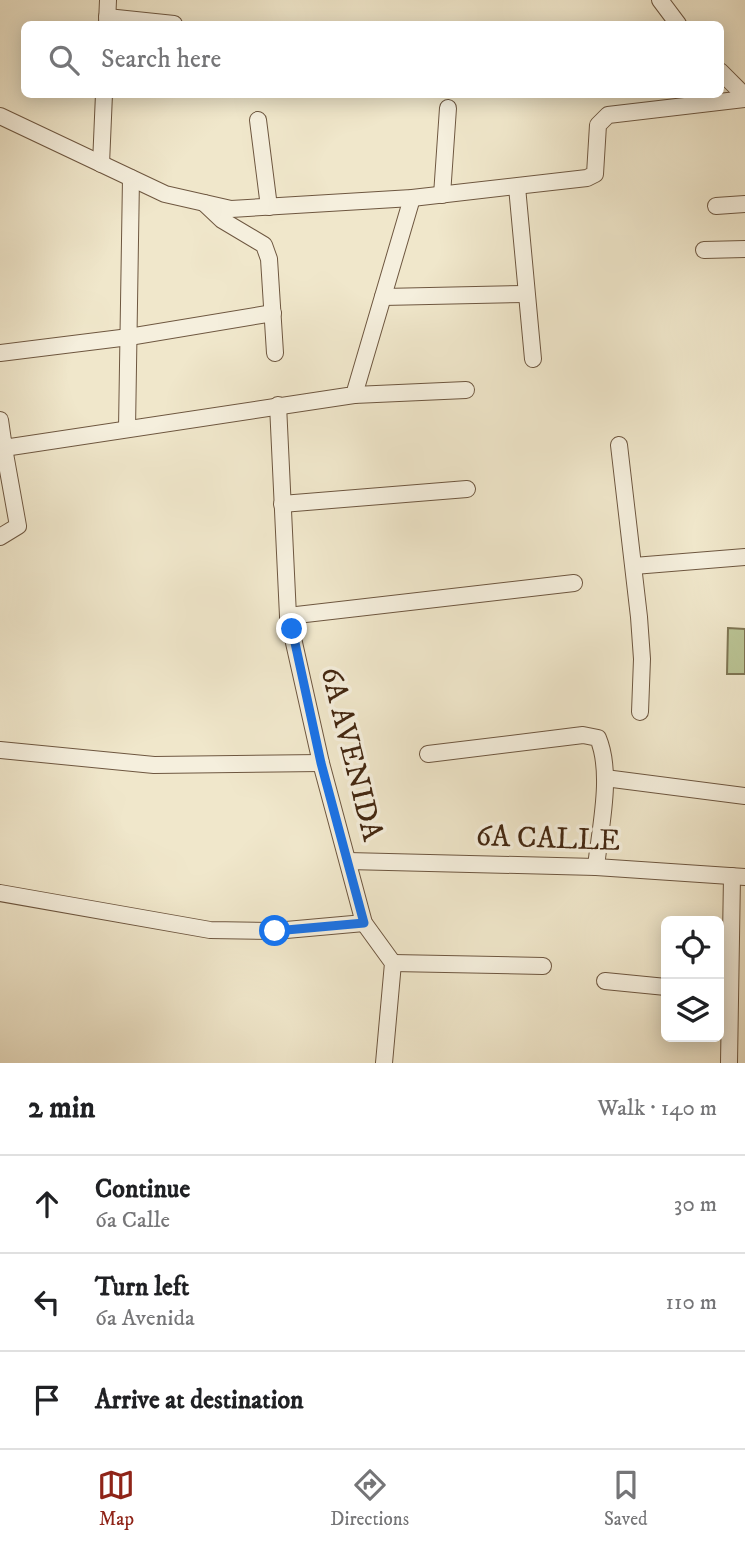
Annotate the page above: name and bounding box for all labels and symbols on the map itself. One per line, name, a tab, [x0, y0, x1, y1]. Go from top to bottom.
route end	[276, 613, 307, 644]
street label: 6A AVENIDA	[312, 663, 391, 846]
street label: 6A CALLE	[475, 818, 621, 860]
route start	[259, 915, 290, 946]

